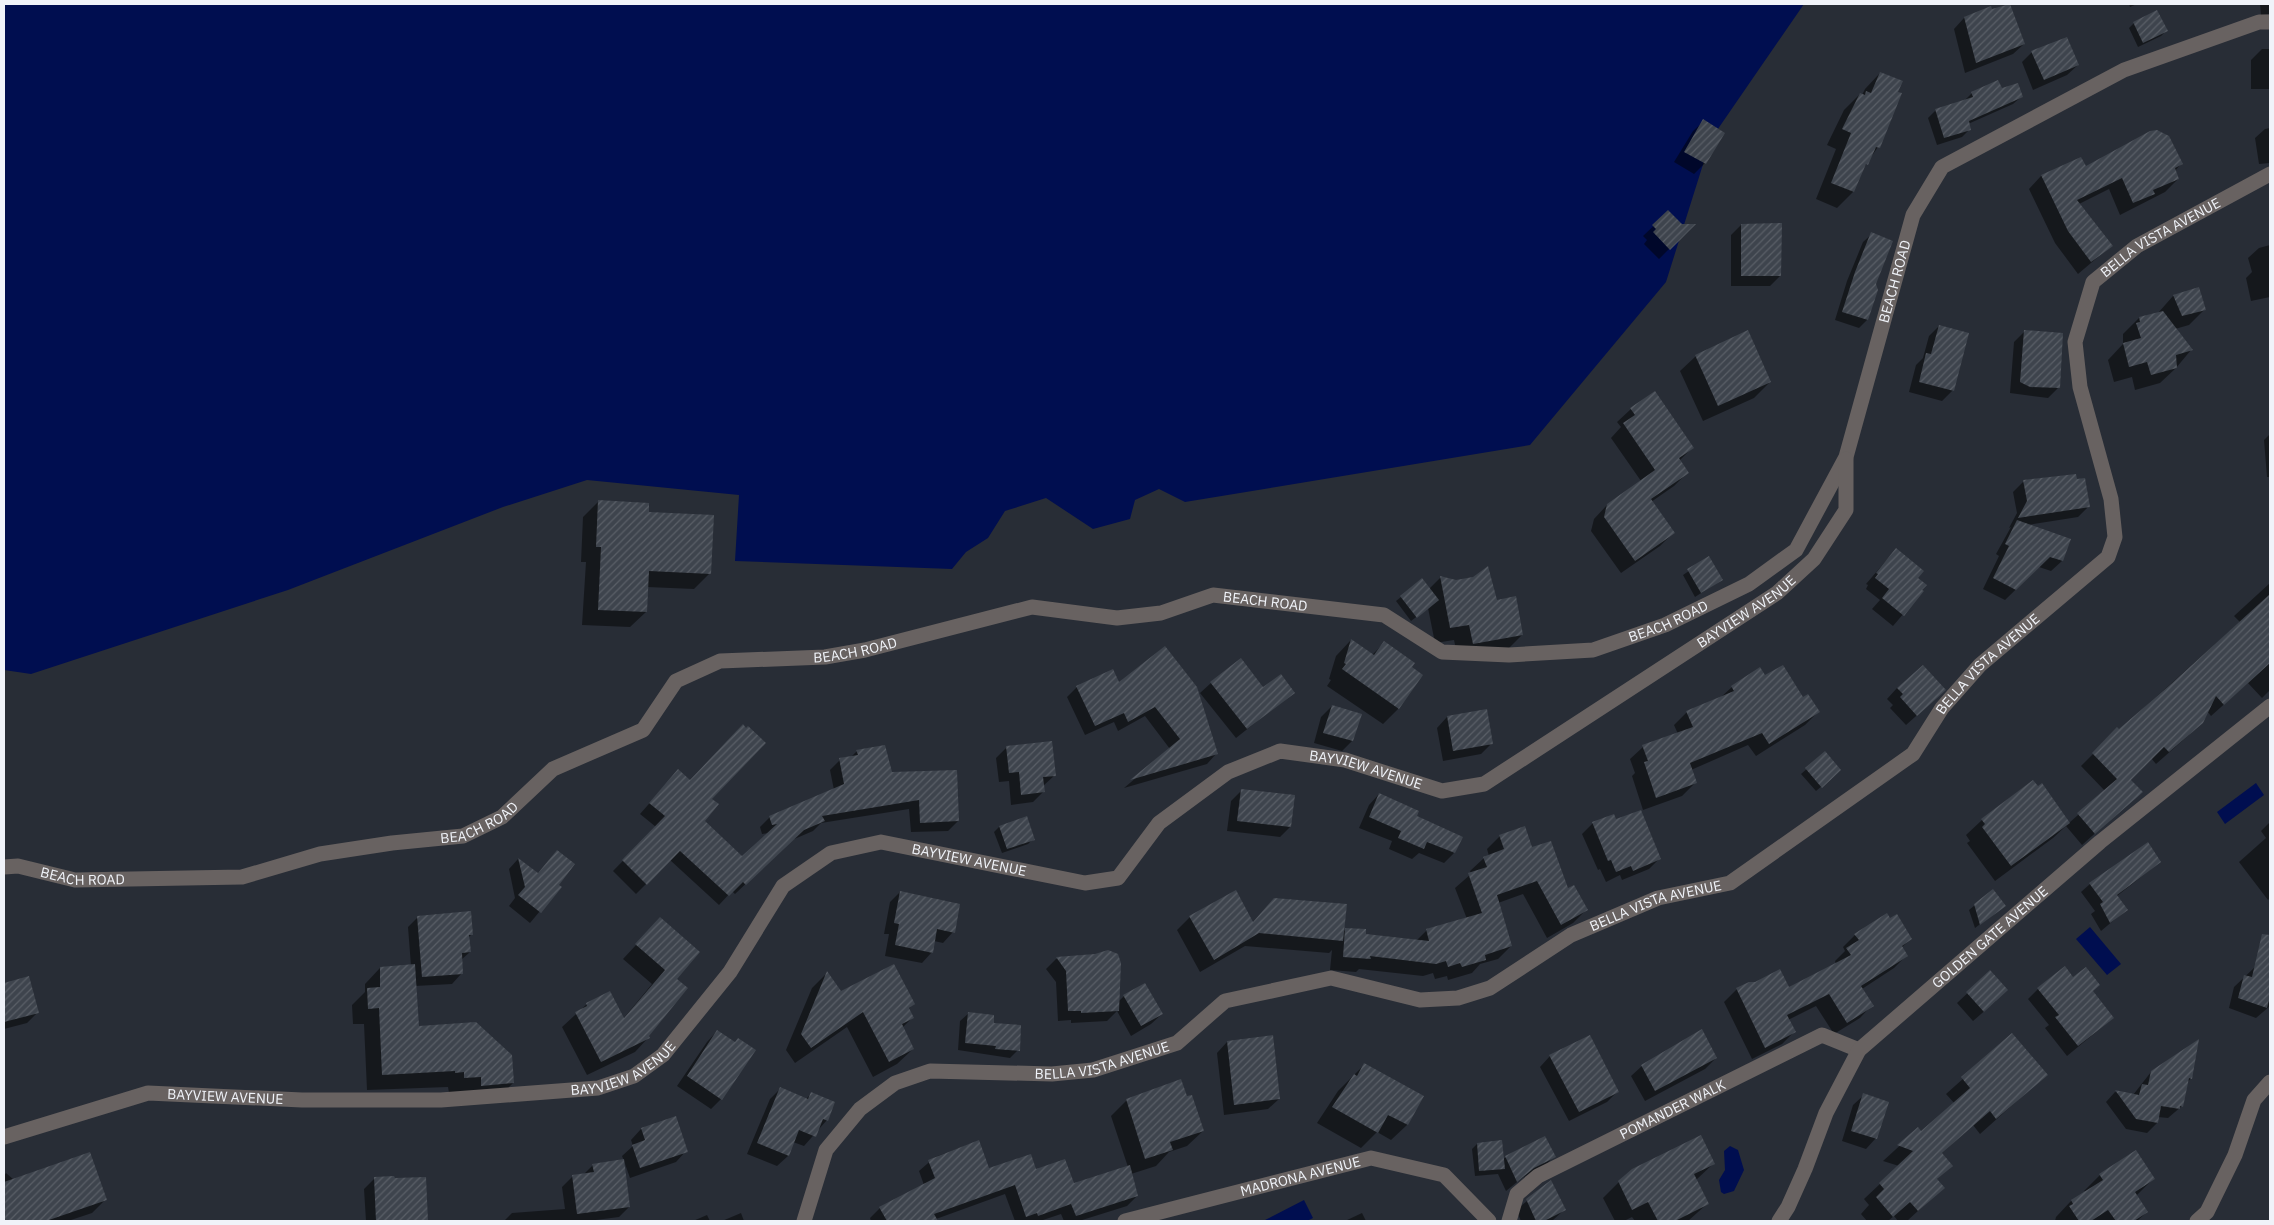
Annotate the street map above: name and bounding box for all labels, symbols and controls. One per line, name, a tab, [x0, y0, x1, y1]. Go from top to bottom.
street label: BELLA VISTA AVENUE	[2097, 194, 2224, 281]
street label: BEACH ROAD	[1875, 238, 1915, 325]
street label: BAYVIEW AVENUE	[1693, 571, 1800, 652]
street label: BEACH ROAD	[1222, 587, 1309, 615]
street label: BEACH ROAD	[1626, 596, 1711, 646]
street label: BELLA VISTA AVENUE	[1932, 610, 2043, 717]
street label: BEACH ROAD	[813, 633, 899, 666]
street label: BAYVIEW AVENUE	[1308, 746, 1424, 793]
street label: BEACH ROAD	[440, 798, 522, 847]
street label: BAYVIEW AVENUE	[910, 839, 1028, 880]
street label: BEACH ROAD	[39, 863, 125, 889]
street label: BELLA VISTA AVENUE	[1587, 876, 1723, 935]
street label: GOLDEN GATE AVENUE	[1928, 882, 2052, 992]
street label: BAYVIEW AVENUE	[570, 1037, 680, 1099]
street label: BELLA VISTA AVENUE	[1034, 1037, 1172, 1083]
street label: POMANDER WALK	[1617, 1075, 1728, 1143]
street label: BAYVIEW AVENUE	[167, 1085, 284, 1108]
street label: MADRONA AVENUE	[1238, 1152, 1362, 1200]

